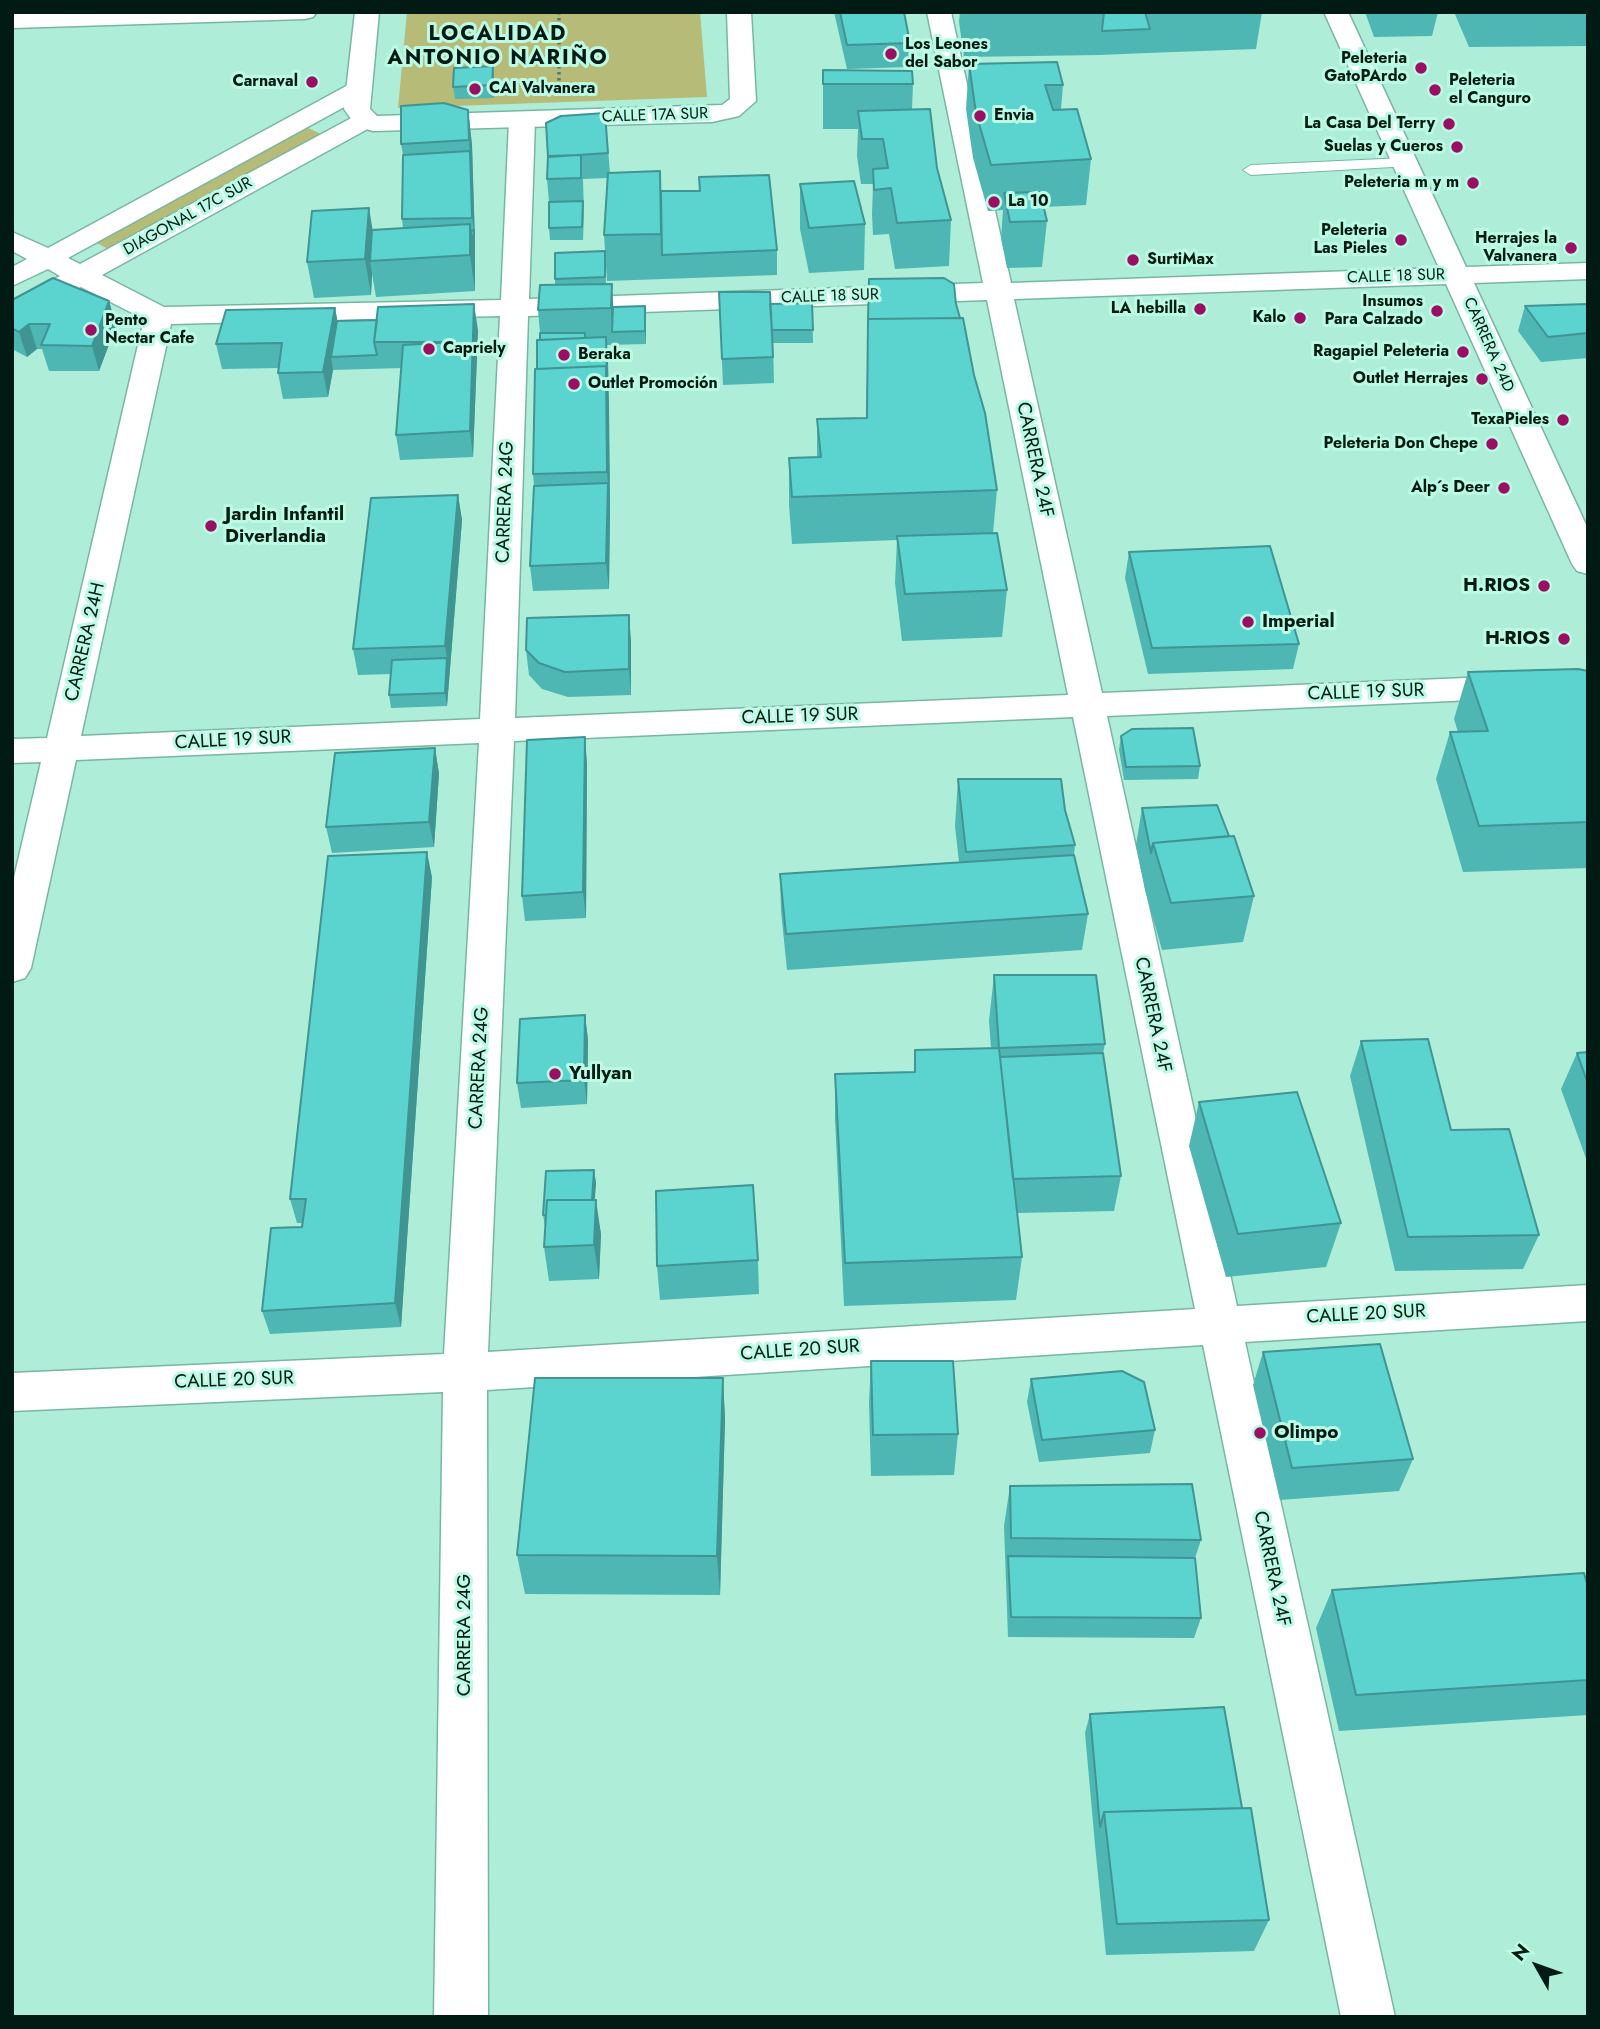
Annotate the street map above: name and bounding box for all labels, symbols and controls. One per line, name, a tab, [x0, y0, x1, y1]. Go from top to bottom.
district label: LOCALIDAD ANTONIO NARIÑO	[389, 22, 607, 72]
place label: Los Leones del Sabor	[905, 35, 988, 73]
marker: Los Leones del Sabor	[883, 46, 899, 62]
place label: Peleteria GatoPArdo	[1324, 49, 1407, 87]
marker: Peleteria GatoPArdo	[1413, 60, 1429, 76]
place label: Peleteria el Canguro	[1449, 71, 1531, 109]
place label: Carnaval	[232, 72, 298, 92]
marker: Carnaval	[304, 74, 320, 90]
place label: CAI Valvanera	[489, 79, 595, 99]
marker: CAI Valvanera	[467, 81, 483, 97]
marker: Peleteria el Canguro	[1427, 82, 1443, 98]
street label: CALLE 17A SUR	[602, 105, 708, 127]
place label: Envia	[994, 106, 1034, 126]
marker: Envia	[972, 108, 988, 124]
place label: La Casa Del Terry	[1304, 114, 1435, 134]
marker: La Casa Del Terry	[1441, 116, 1457, 132]
place label: Suelas y Cueros	[1324, 137, 1443, 157]
marker: Suelas y Cueros	[1449, 139, 1465, 155]
place label: Peleteria m y m	[1344, 173, 1459, 193]
street label: DIAGONAL 17C SUR	[120, 174, 256, 260]
marker: Peleteria m y m	[1465, 175, 1481, 191]
place label: La 10	[1008, 192, 1049, 212]
marker: La 10	[986, 194, 1002, 210]
place label: Peleteria Las Pieles	[1313, 221, 1387, 259]
place label: Herrajes la Valvanera	[1475, 229, 1557, 267]
marker: Peleteria Las Pieles	[1393, 232, 1409, 248]
marker: Herrajes la Valvanera	[1563, 240, 1579, 256]
place label: SurtiMax	[1147, 250, 1214, 270]
marker: SurtiMax	[1125, 252, 1141, 268]
street label: CALLE 18 SUR	[1347, 266, 1445, 288]
street label: CALLE 18 SUR	[781, 286, 879, 308]
place label: Insumos Para Calzado	[1324, 292, 1423, 330]
street label: CARRERA 24D	[1459, 295, 1517, 395]
place label: LA hebilla	[1111, 299, 1186, 319]
marker: LA hebilla	[1192, 301, 1208, 317]
marker: Insumos Para Calzado	[1429, 303, 1445, 319]
place label: Kalo	[1252, 308, 1286, 328]
marker: Kalo	[1292, 310, 1308, 326]
place label: Pento Nectar Cafe	[105, 311, 194, 349]
marker: Pento Nectar Cafe	[83, 322, 99, 338]
place label: Capriely	[443, 339, 506, 359]
marker: Capriely	[421, 341, 437, 357]
place label: Ragapiel Peleteria	[1313, 342, 1449, 362]
marker: Ragapiel Peleteria	[1455, 344, 1471, 360]
place label: Beraka	[578, 345, 631, 365]
marker: Beraka	[556, 347, 572, 363]
place label: Outlet Herrajes	[1353, 369, 1468, 389]
marker: Outlet Herrajes	[1474, 371, 1490, 387]
place label: Outlet Promoción	[588, 374, 718, 394]
marker: Outlet Promoción	[566, 376, 582, 392]
street label: CARRERA 24F	[1011, 400, 1057, 520]
place label: TexaPieles	[1471, 410, 1549, 430]
marker: TexaPieles	[1555, 412, 1571, 428]
place label: Peleteria Don Chepe	[1323, 434, 1478, 454]
marker: Peleteria Don Chepe	[1484, 436, 1500, 452]
street label: CARRERA 24G	[492, 440, 520, 564]
place label: Alp´s Deer	[1411, 478, 1490, 498]
marker: Alp´s Deer	[1496, 480, 1512, 496]
place label: Jardin Infantil Diverlandia	[225, 504, 344, 548]
marker: Jardin Infantil Diverlandia	[203, 518, 219, 534]
place label: H.RIOS	[1463, 575, 1530, 597]
marker: H.RIOS	[1536, 578, 1552, 594]
street label: CARRERA 24H	[61, 580, 111, 704]
place label: Imperial	[1262, 611, 1335, 633]
marker: Imperial	[1240, 614, 1256, 630]
place label: H-RIOS	[1485, 628, 1550, 650]
marker: H-RIOS	[1556, 631, 1572, 647]
street label: CALLE 19 SUR	[1307, 680, 1425, 706]
street label: CALLE 19 SUR	[741, 704, 859, 730]
street label: CALLE 19 SUR	[174, 727, 292, 755]
street label: CARRERA 24F	[1129, 955, 1175, 1075]
street label: CARRERA 24G	[465, 1006, 495, 1130]
place label: Yullyan	[569, 1063, 632, 1085]
marker: Yullyan	[547, 1066, 563, 1082]
street label: CALLE 20 SUR	[1306, 1300, 1426, 1330]
street label: CALLE 20 SUR	[740, 1335, 860, 1367]
street label: CALLE 20 SUR	[174, 1368, 294, 1394]
place label: Olimpo	[1274, 1422, 1338, 1444]
marker: Olimpo	[1252, 1425, 1268, 1441]
street label: CARRERA 24F	[1248, 1509, 1294, 1629]
street label: CARRERA 24G	[454, 1574, 476, 1696]
north arrow	[1502, 1931, 1572, 2001]
text: N	[1505, 1938, 1536, 1967]

